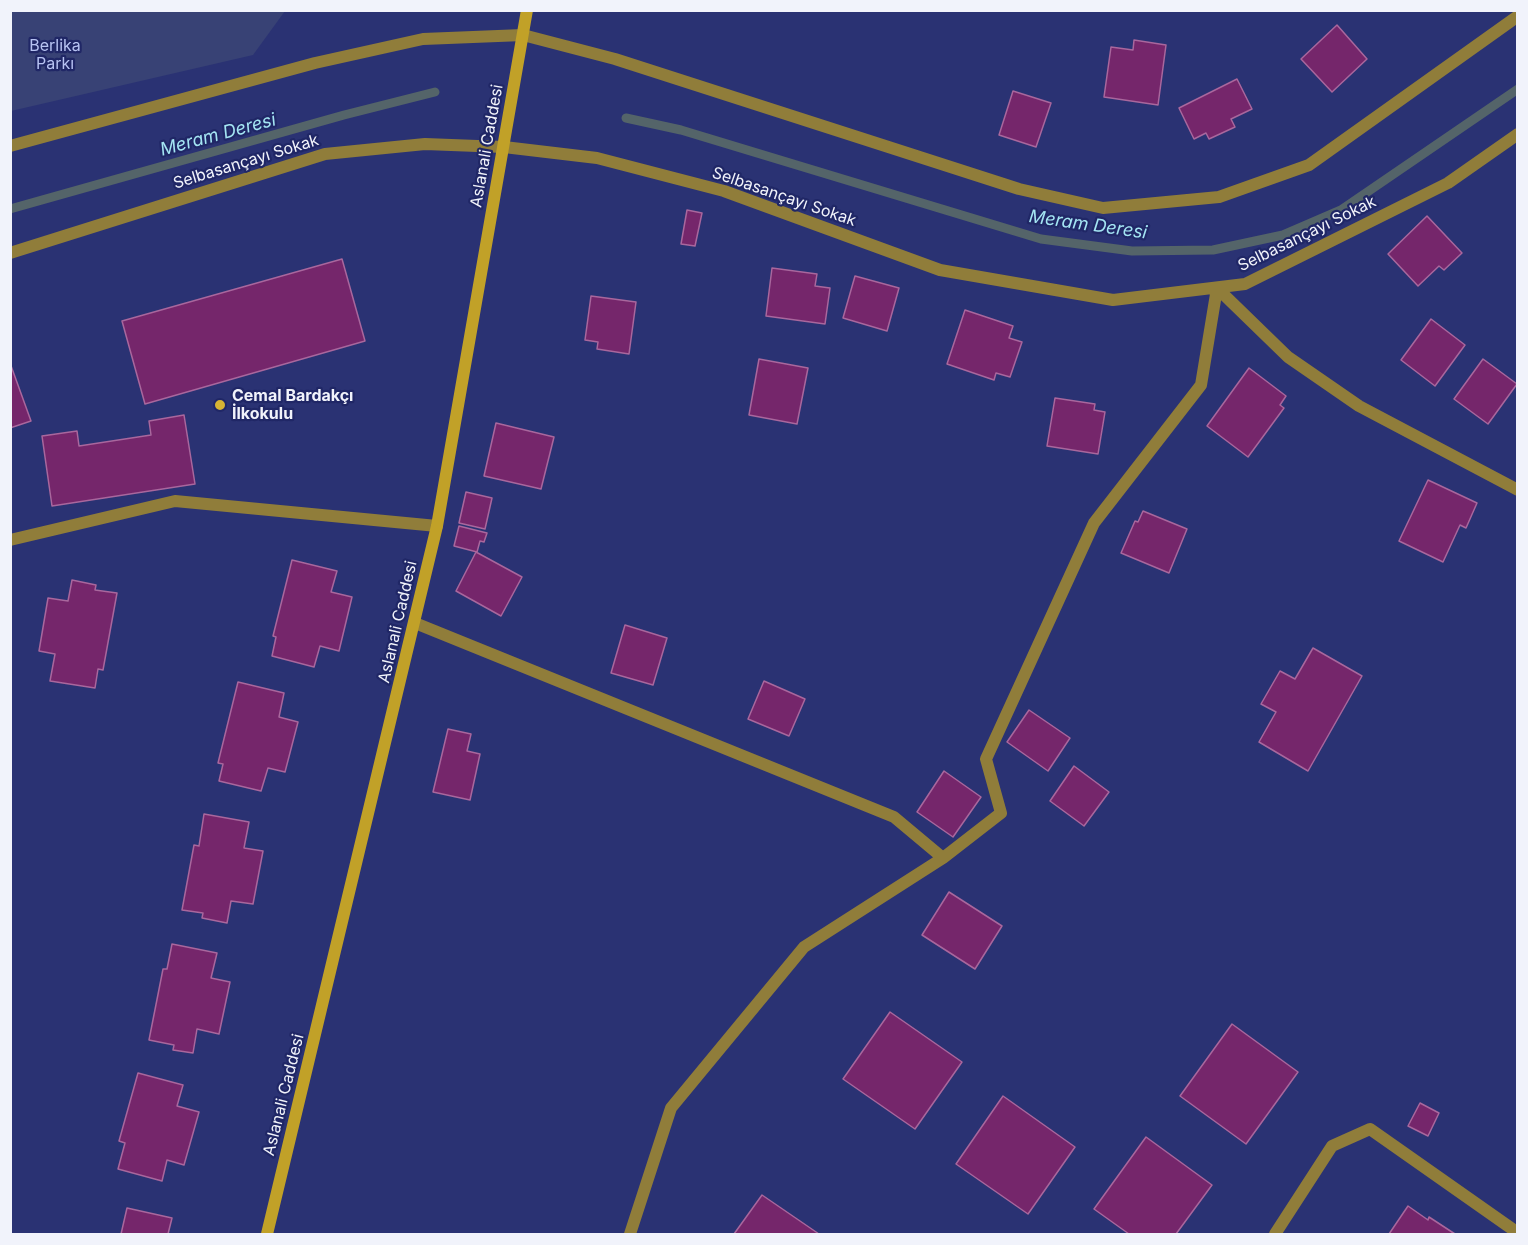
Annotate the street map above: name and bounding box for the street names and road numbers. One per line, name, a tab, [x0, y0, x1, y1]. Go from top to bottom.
street label: Aslanali Caddesi	[467, 83, 507, 209]
street label: Selbasançayı Sokak	[171, 131, 321, 193]
street label: Selbasançayı Sokak	[709, 163, 859, 231]
street label: Selbasançayı Sokak	[1235, 192, 1379, 276]
street label: Aslanali Caddesi	[375, 559, 421, 685]
street label: Aslanali Caddesi	[260, 1032, 308, 1158]

